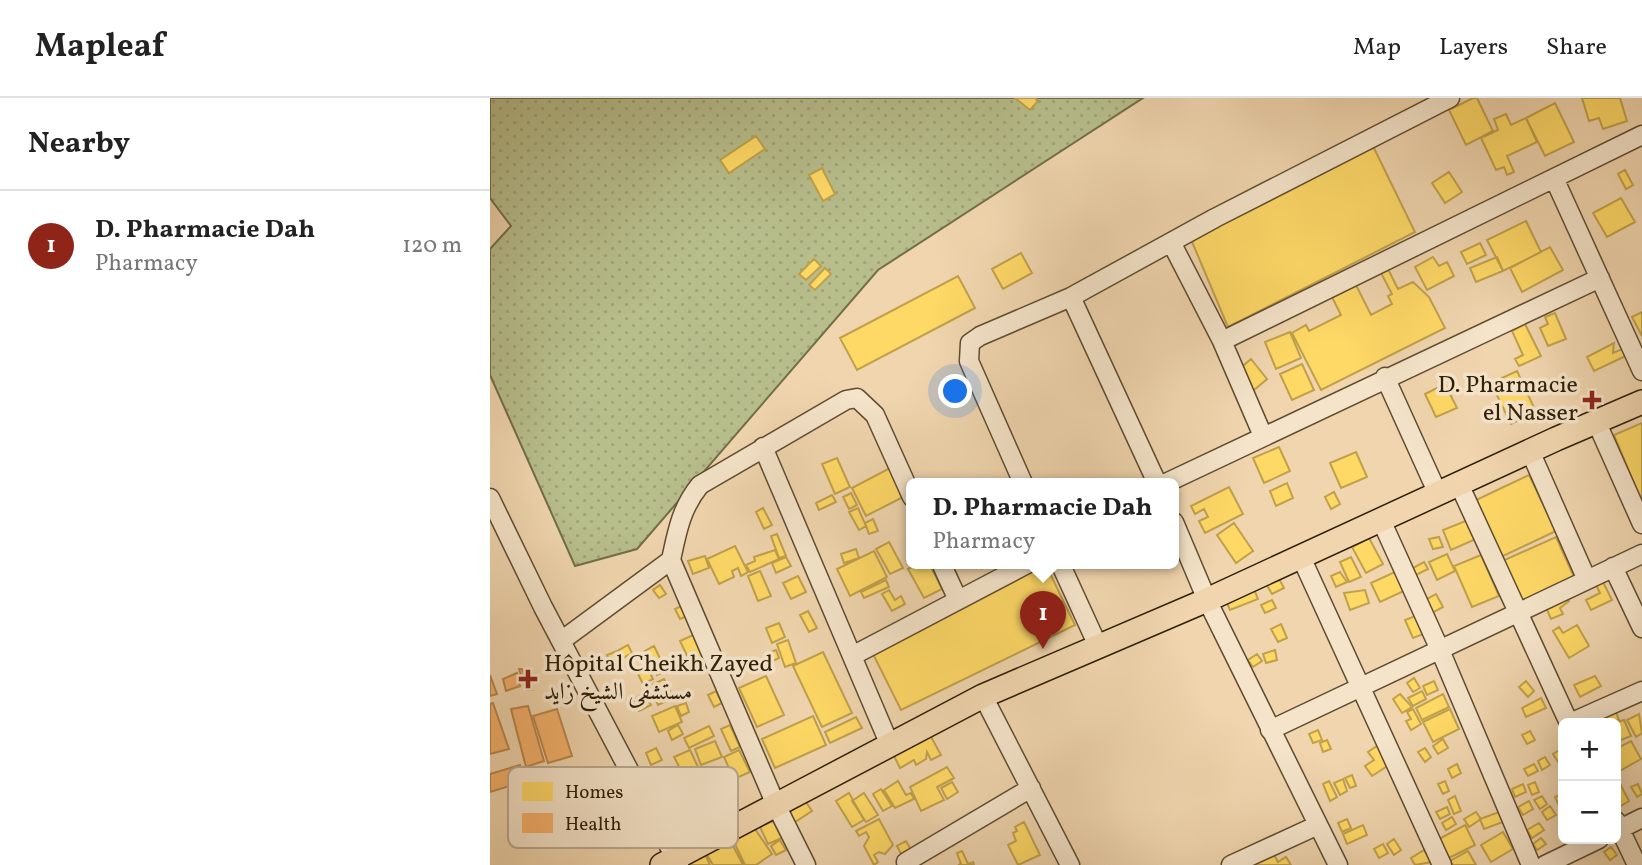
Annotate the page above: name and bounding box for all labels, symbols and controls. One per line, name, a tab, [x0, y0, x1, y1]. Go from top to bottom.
text: Mapleaf	[35, 25, 165, 71]
text: Map	[1353, 31, 1401, 65]
text: Layers	[1439, 31, 1508, 65]
text: Share	[1546, 31, 1607, 65]
text: Nearby	[28, 123, 130, 165]
text: D. Pharmacie Dah	[95, 212, 315, 248]
text: 1	[46, 230, 56, 262]
text: 120 m	[402, 230, 462, 262]
text: Pharmacy	[95, 248, 198, 280]
place label: D. Pharmacie el Nasser	[1438, 369, 1578, 431]
your location	[938, 374, 972, 408]
marker: D. Pharmacie el Nasser	[1584, 392, 1600, 408]
popup	[906, 478, 1179, 569]
text: D. Pharmacie Dah	[932, 490, 1153, 526]
text: Pharmacy	[932, 526, 1035, 558]
pin: 1	[1020, 591, 1066, 649]
place label: Hôpital Cheikh Zayed مستشفى الشيخ زايد	[544, 648, 773, 712]
marker: Hôpital Cheikh Zayed مستشفى الشيخ زايد	[518, 669, 538, 689]
map controls	[1558, 718, 1621, 844]
button: +	[1558, 718, 1621, 781]
legend	[508, 767, 738, 848]
text: Homes	[565, 780, 623, 806]
button: −	[1558, 781, 1621, 844]
text: Health	[565, 812, 621, 838]

